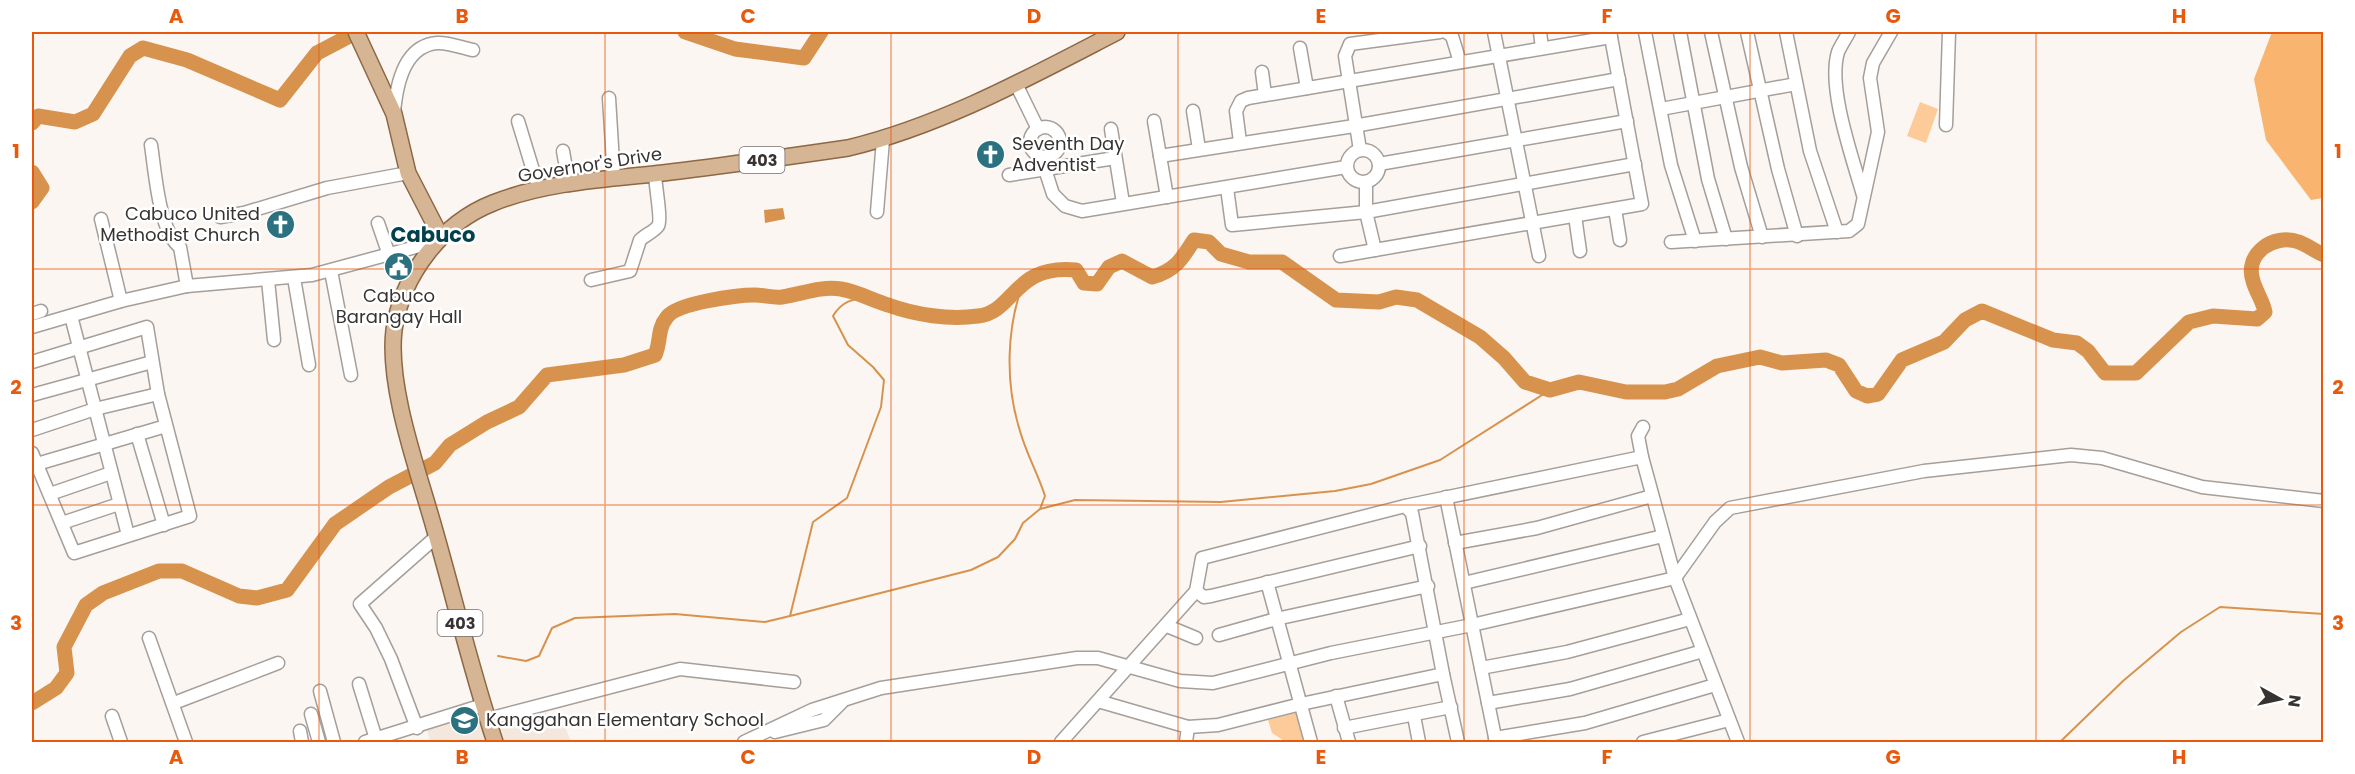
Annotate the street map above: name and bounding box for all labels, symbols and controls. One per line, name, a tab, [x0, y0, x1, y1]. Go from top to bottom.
text: A	[169, 2, 184, 30]
text: B	[455, 2, 469, 30]
text: C	[740, 2, 756, 30]
text: D	[1027, 2, 1041, 30]
text: E	[1316, 2, 1326, 30]
text: F	[1602, 2, 1613, 30]
text: G	[1885, 2, 1901, 30]
text: H	[2172, 2, 2186, 30]
place label: Seventh Day Adventist	[1012, 131, 1124, 177]
text: 1	[12, 137, 20, 165]
text: 1	[2334, 137, 2342, 165]
church icon: Seventh Day Adventist	[975, 138, 1007, 170]
street label: Governor's Drive	[516, 141, 664, 188]
road number: 403	[740, 147, 784, 173]
place label: Cabuco United Methodist Church	[100, 201, 260, 247]
church icon: Cabuco United Methodist Church	[265, 208, 297, 240]
district label: Cabuco	[391, 220, 475, 249]
public building icon: Cabuco Barangay Hall	[383, 251, 415, 283]
place label: Cabuco Barangay Hall	[336, 283, 462, 329]
text: 2	[10, 373, 22, 401]
text: 2	[2332, 373, 2344, 401]
text: 3	[10, 609, 22, 637]
text: 3	[2332, 609, 2344, 637]
road number: 403	[438, 610, 482, 636]
north arrow	[2250, 669, 2310, 729]
text: N	[2282, 693, 2307, 709]
school or university icon: Kanggahan Elementary School	[449, 704, 481, 736]
place label: Kanggahan Elementary School	[486, 707, 764, 732]
text: A	[169, 743, 184, 771]
text: B	[455, 743, 469, 771]
text: C	[740, 743, 756, 771]
text: D	[1027, 743, 1041, 771]
text: E	[1316, 743, 1326, 771]
text: F	[1602, 743, 1613, 771]
text: G	[1885, 743, 1901, 771]
text: H	[2172, 743, 2186, 771]

